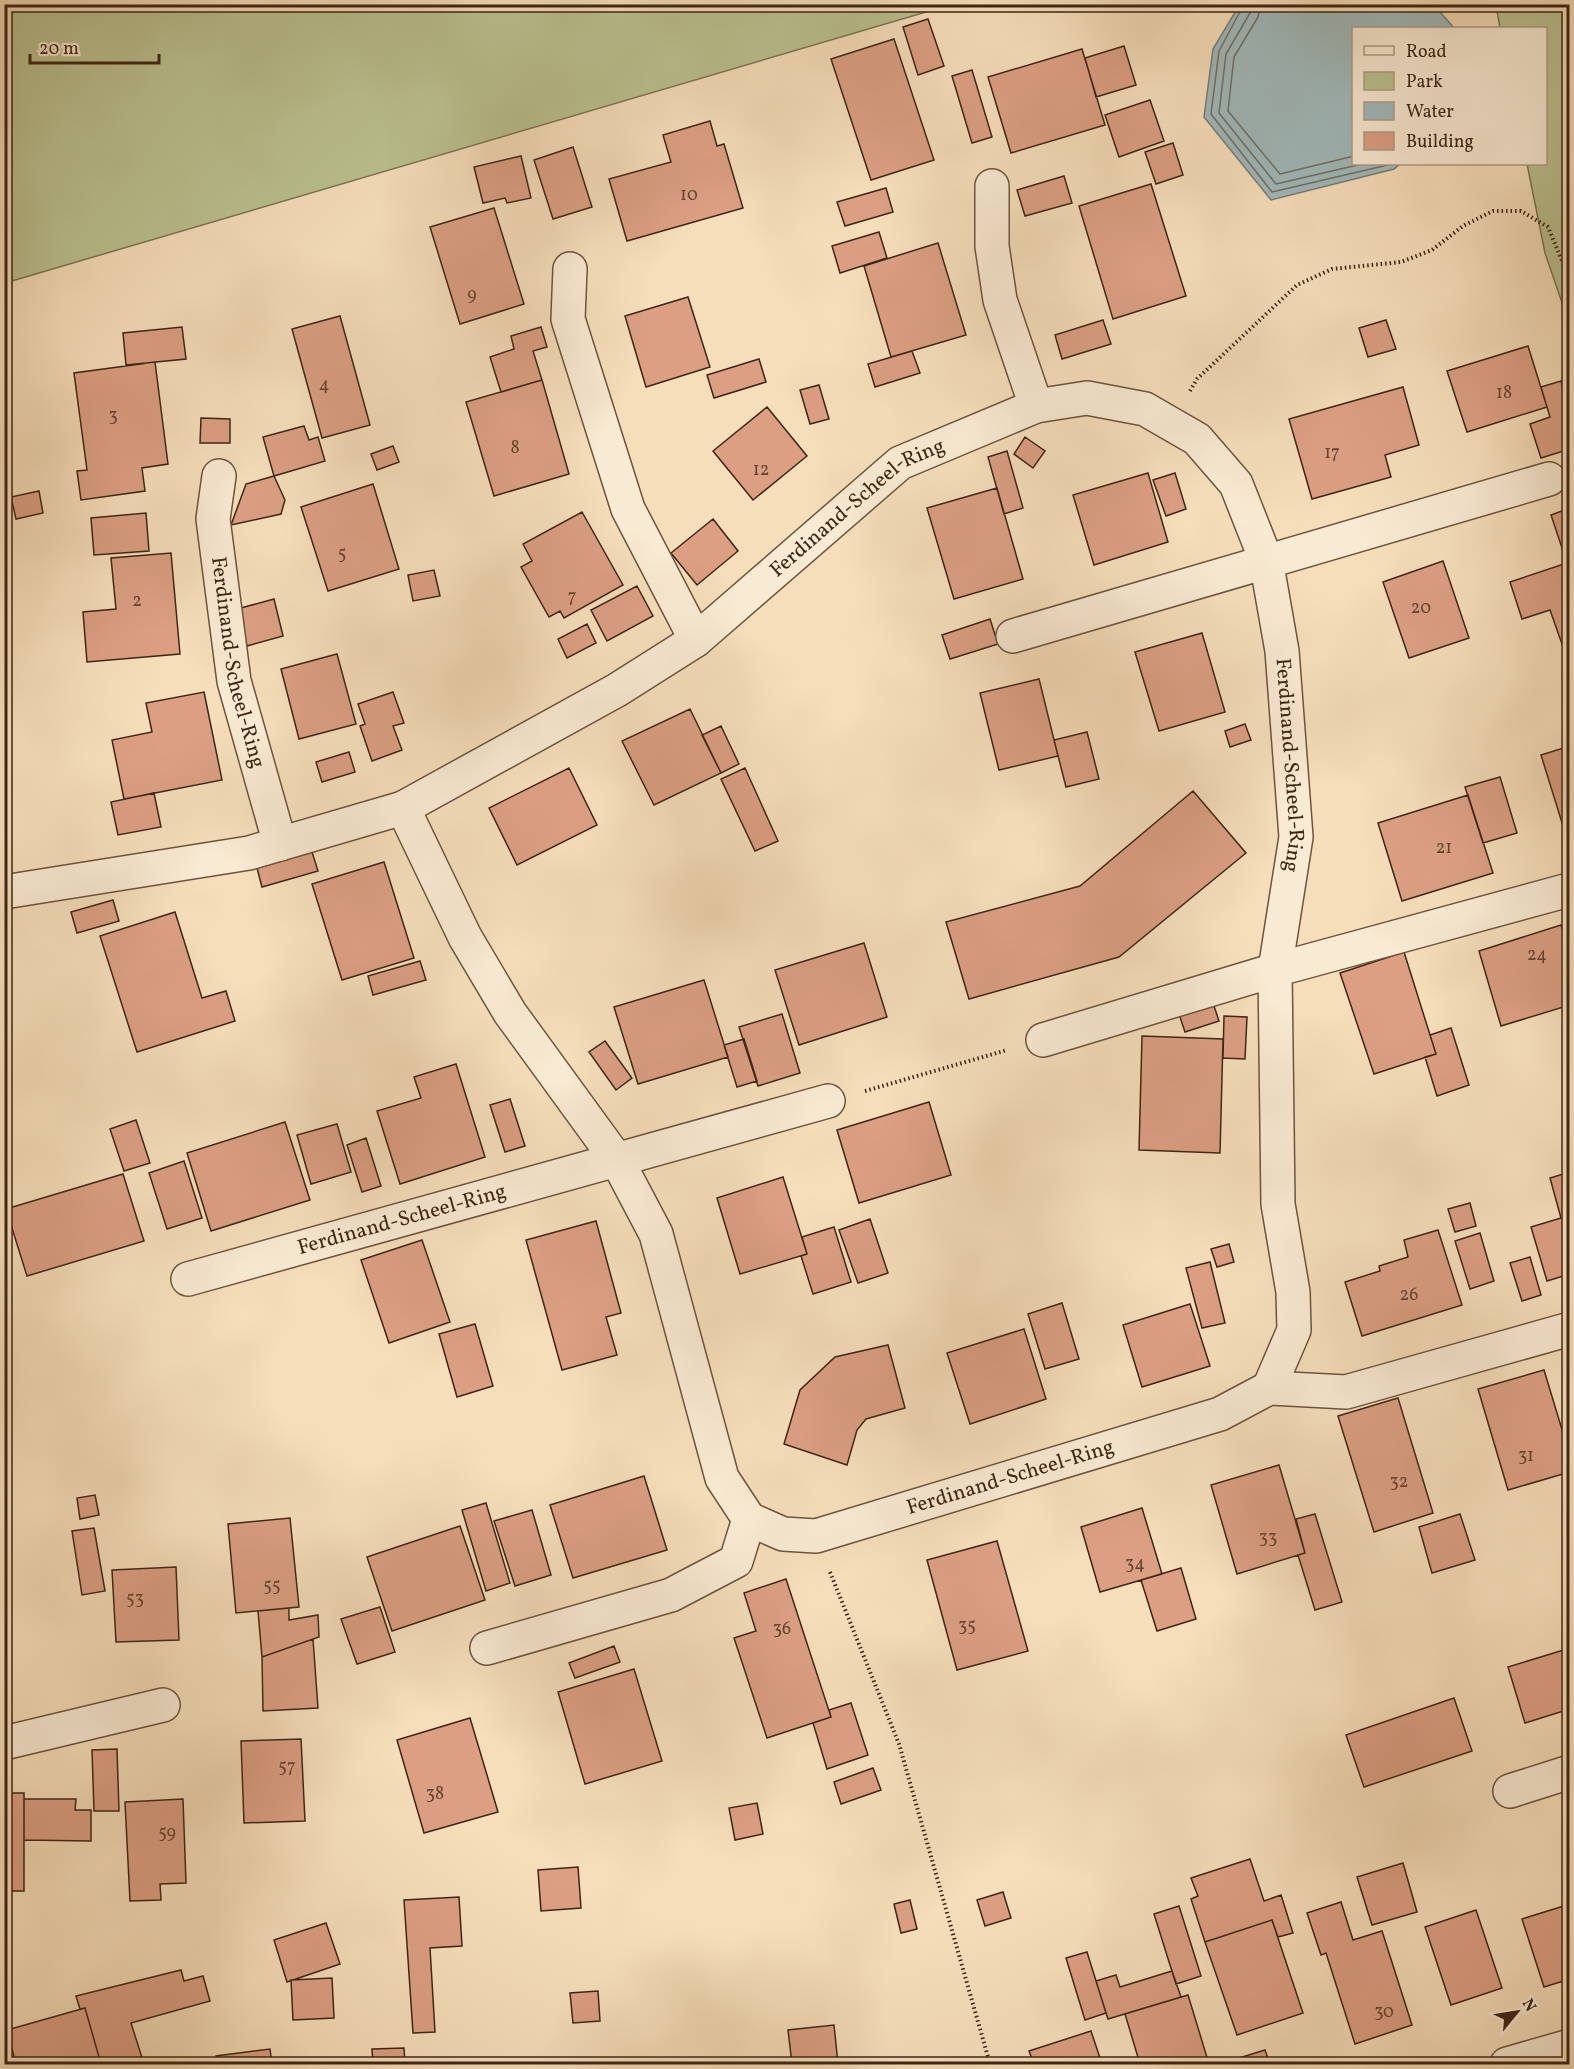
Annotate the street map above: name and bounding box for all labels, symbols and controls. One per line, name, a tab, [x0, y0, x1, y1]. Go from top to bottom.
scale bar	[30, 27, 159, 65]
legend	[1352, 27, 1547, 165]
text: 20 m	[39, 37, 79, 62]
text: Road	[1406, 40, 1447, 65]
text: Park	[1406, 70, 1443, 95]
text: Water	[1406, 100, 1454, 125]
text: Building	[1406, 130, 1474, 155]
house number: 10	[680, 183, 698, 208]
house number: 9	[467, 283, 477, 308]
house number: 4	[319, 373, 329, 398]
house number: 18	[1496, 381, 1512, 406]
house number: 3	[108, 404, 118, 429]
street label: Ferdinand-Scheel-Ring	[764, 431, 949, 584]
house number: 8	[510, 436, 520, 461]
house number: 17	[1324, 441, 1340, 466]
house number: 12	[753, 458, 769, 483]
house number: 5	[338, 542, 346, 567]
street label: Ferdinand-Scheel-Ring	[203, 555, 272, 771]
house number: 7	[568, 585, 576, 610]
house number: 2	[132, 589, 142, 614]
house number: 20	[1411, 596, 1431, 621]
street label: Ferdinand-Scheel-Ring	[1268, 657, 1311, 875]
house number: 21	[1436, 836, 1452, 861]
house number: 24	[1527, 943, 1547, 968]
street label: Ferdinand-Scheel-Ring	[294, 1177, 509, 1262]
house number: 26	[1400, 1283, 1418, 1308]
street label: Ferdinand-Scheel-Ring	[903, 1432, 1118, 1522]
house number: 31	[1518, 1444, 1534, 1469]
house number: 32	[1390, 1470, 1408, 1495]
house number: 33	[1259, 1526, 1277, 1551]
house number: 34	[1125, 1552, 1145, 1577]
house number: 55	[263, 1574, 281, 1599]
house number: 53	[126, 1587, 144, 1612]
house number: 35	[958, 1614, 976, 1639]
house number: 36	[773, 1617, 791, 1642]
house number: 57	[278, 1755, 296, 1780]
house number: 38	[426, 1782, 444, 1807]
house number: 59	[158, 1821, 176, 1846]
north arrow	[1487, 1982, 1547, 2042]
text: N	[1516, 1995, 1541, 2016]
house number: 30	[1374, 2000, 1394, 2025]

